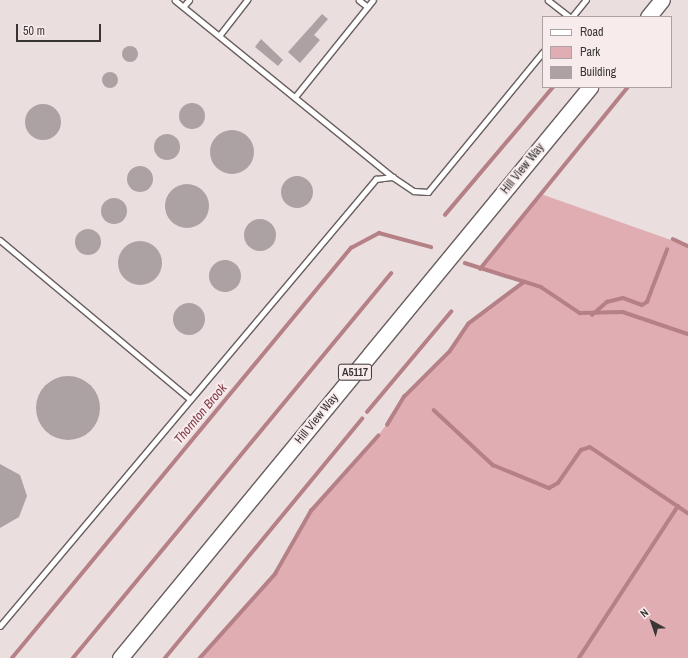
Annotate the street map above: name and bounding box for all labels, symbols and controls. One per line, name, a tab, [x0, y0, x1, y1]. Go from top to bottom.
scale bar	[18, 16, 103, 42]
legend	[542, 16, 672, 88]
text: 50 m	[23, 23, 45, 39]
text: Road	[580, 24, 604, 40]
text: Park	[580, 44, 600, 60]
text: Building	[580, 64, 616, 80]
street label: Hill View Way	[498, 141, 548, 197]
road number: A5117	[337, 363, 373, 381]
water label: Thornton Brook	[171, 381, 231, 447]
street label: Hill View Way	[292, 391, 342, 447]
north arrow	[632, 602, 672, 642]
text: N	[637, 605, 651, 620]

